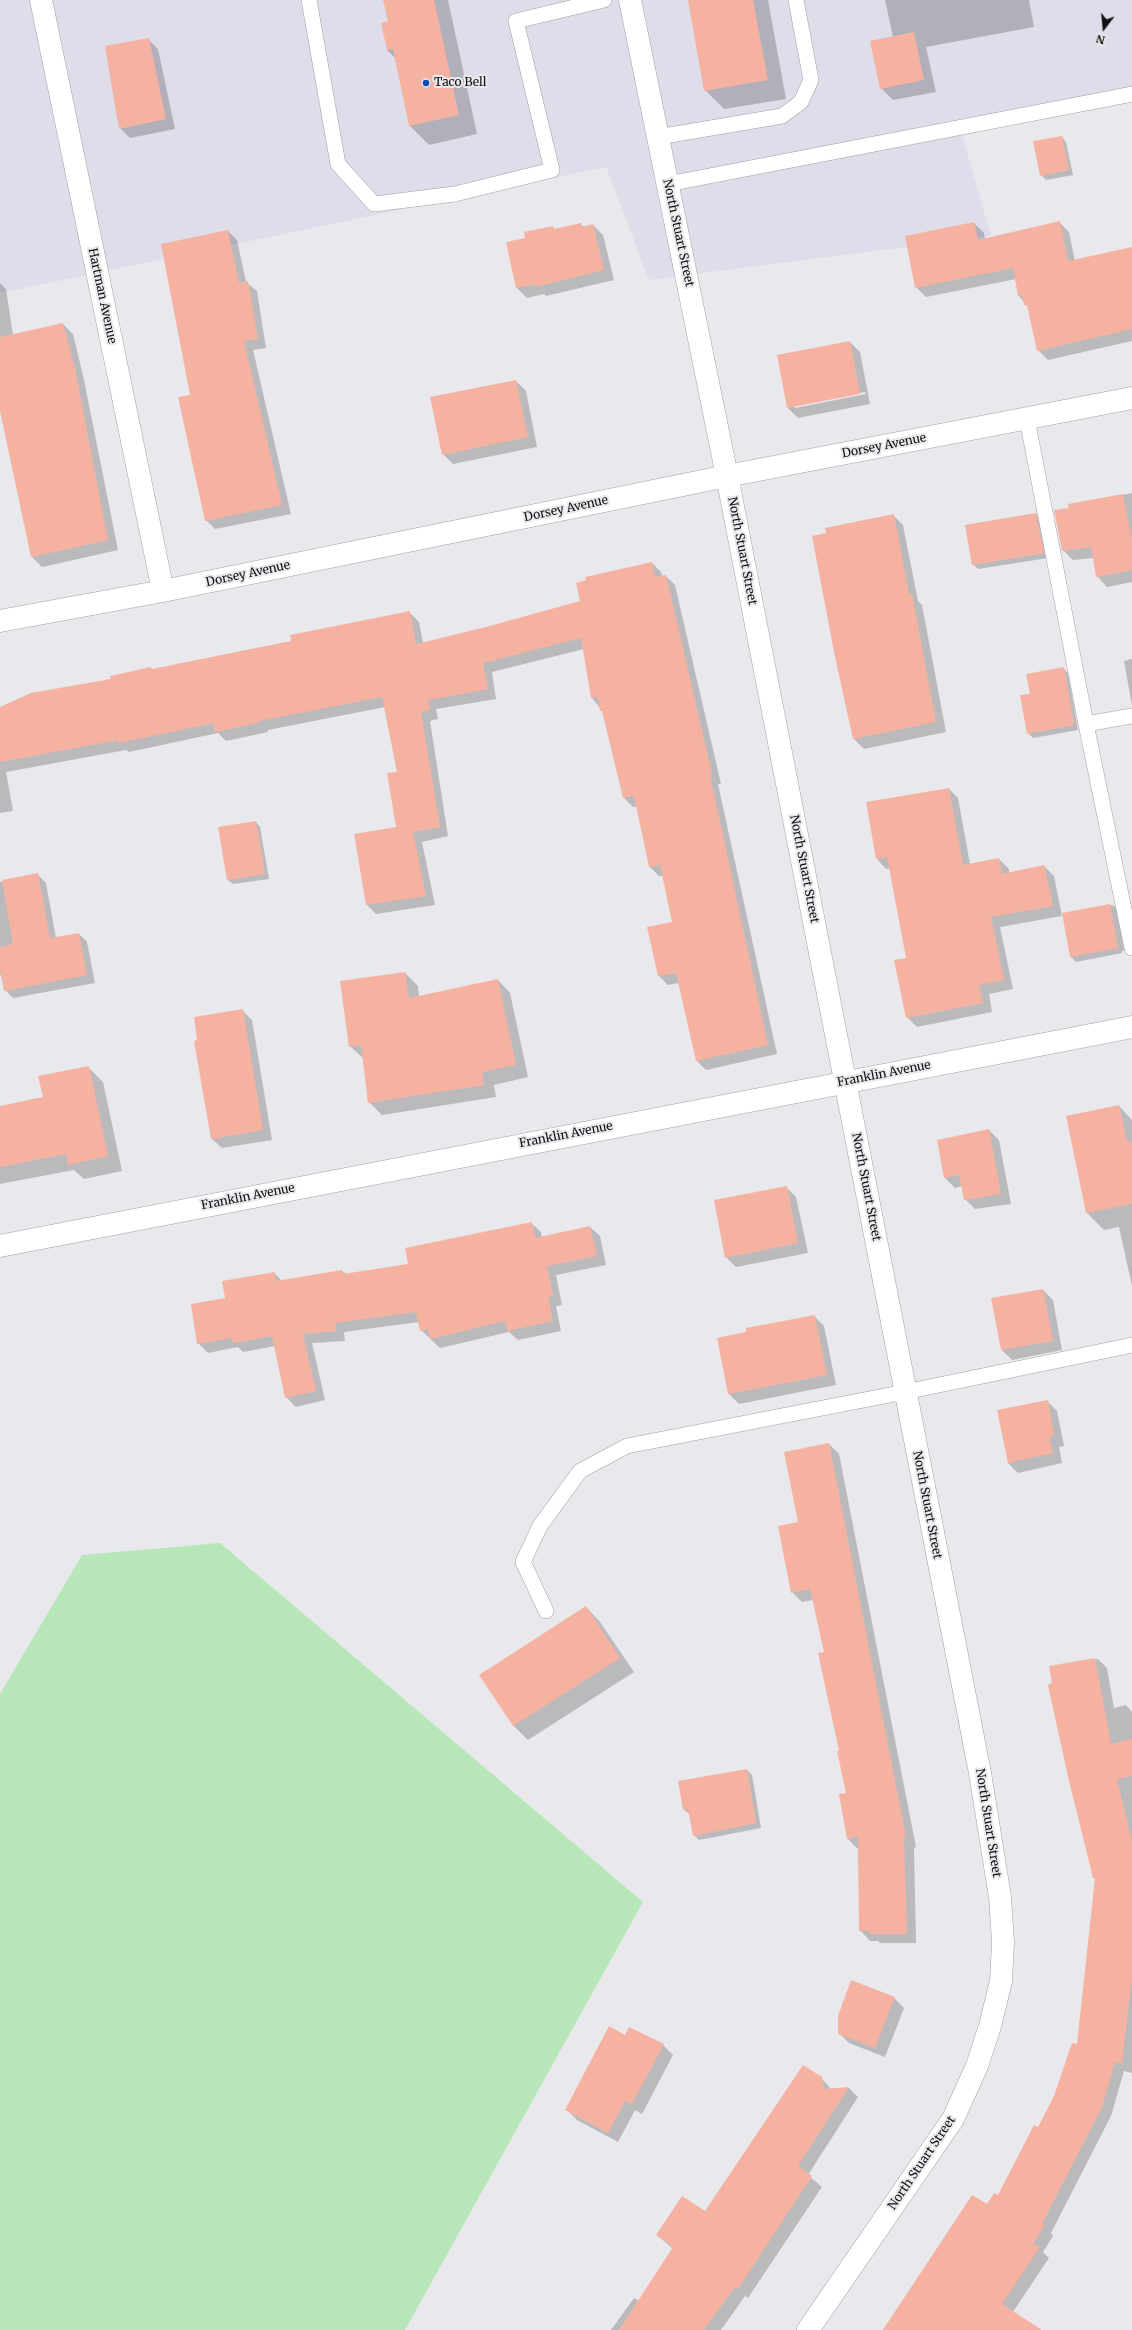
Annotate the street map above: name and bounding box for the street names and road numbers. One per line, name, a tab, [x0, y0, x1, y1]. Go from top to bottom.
street label: North Stuart Street	[660, 178, 696, 288]
street label: Hartman Avenue	[85, 247, 119, 345]
street label: Dorsey Avenue	[841, 431, 927, 461]
street label: Dorsey Avenue	[523, 493, 609, 525]
street label: North Stuart Street	[724, 496, 760, 606]
street label: Dorsey Avenue	[205, 558, 291, 590]
street label: North Stuart Street	[786, 814, 822, 924]
street label: Franklin Avenue	[836, 1058, 932, 1090]
street label: Franklin Avenue	[518, 1119, 614, 1151]
street label: North Stuart Street	[848, 1132, 884, 1242]
street label: Franklin Avenue	[200, 1181, 296, 1213]
street label: North Stuart Street	[909, 1450, 945, 1560]
street label: North Stuart Street	[972, 1768, 1004, 1878]
street label: North Stuart Street	[885, 2113, 959, 2213]

